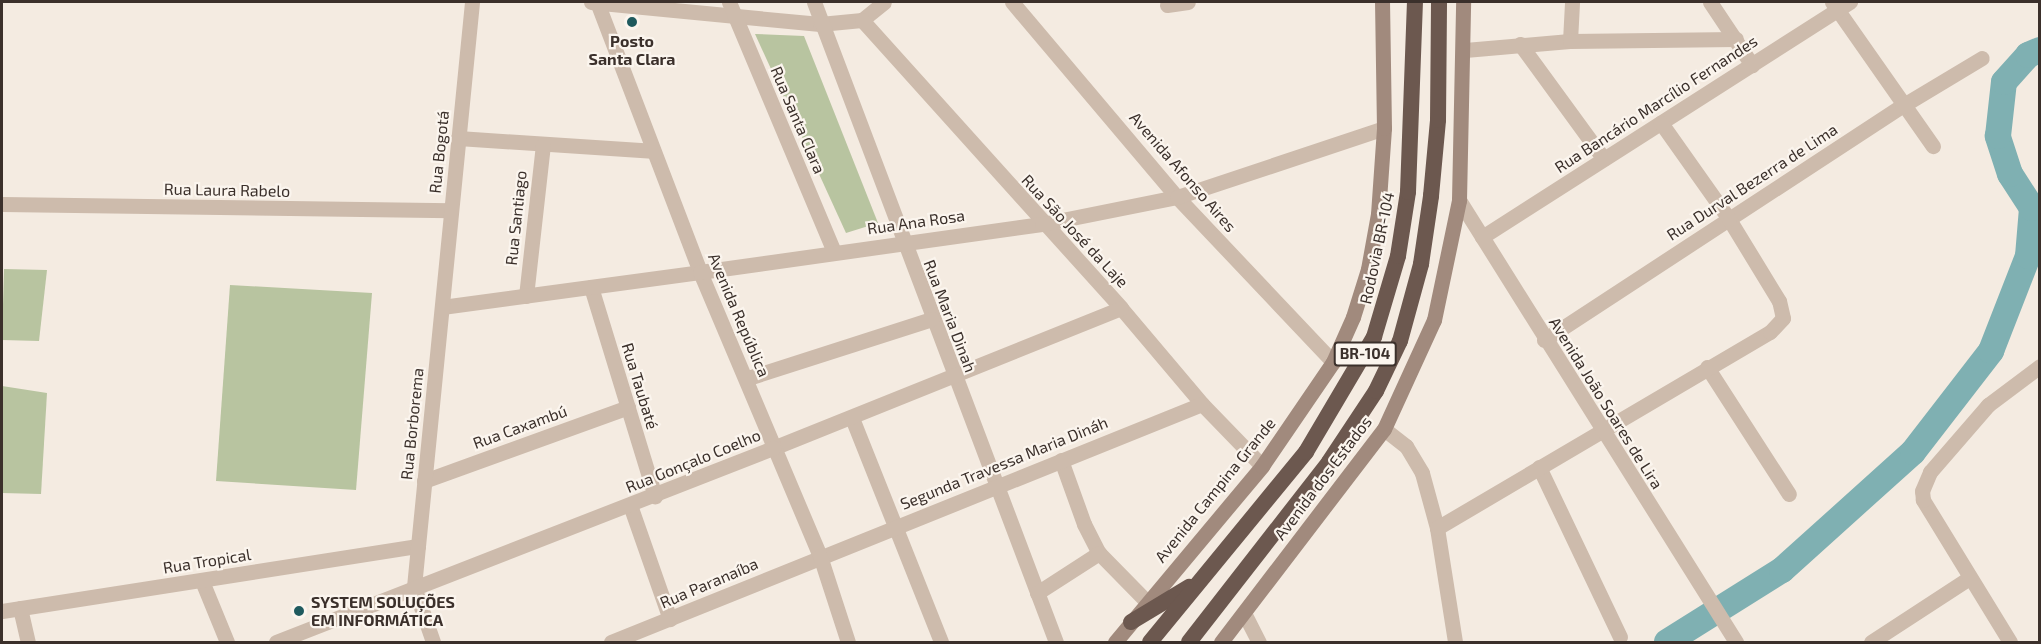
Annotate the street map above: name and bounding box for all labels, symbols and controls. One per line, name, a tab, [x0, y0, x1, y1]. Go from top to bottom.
marker: Posto Santa Clara	[625, 15, 639, 29]
place label: Posto Santa Clara	[589, 31, 675, 69]
street label: Rua Bancário Marcílio Fernandes	[1551, 31, 1761, 177]
street label: Rua Santa Clara	[767, 63, 829, 177]
street label: Avenida Afonso Aires	[1126, 108, 1240, 236]
street label: Rua Bogotá	[425, 110, 453, 194]
street label: Rua Durval Bezerra de Lima	[1663, 120, 1841, 244]
street label: Rua Santiago	[501, 170, 531, 266]
street label: Rua São José da Laje	[1018, 170, 1132, 292]
street label: Rua Laura Rabelo	[164, 179, 290, 201]
street label: Rodovia BR-104	[1356, 190, 1398, 306]
street label: Rua Ana Rosa	[866, 206, 966, 238]
street label: Avenida República	[704, 250, 774, 380]
street label: Rua Maria Dinah	[920, 257, 980, 375]
street label: Avenida João Soares de Lira	[1545, 313, 1667, 493]
street label: Rua Taubaté	[618, 340, 662, 432]
road number: BR-104	[1334, 342, 1396, 366]
street label: Rua Borborema	[397, 367, 427, 481]
street label: Rua Caxambú	[470, 401, 570, 453]
street label: Segunda Travessa Maria Dináh	[897, 412, 1111, 514]
street label: Avenida dos Estados	[1270, 412, 1376, 544]
street label: Avenida Campina Grande	[1151, 414, 1279, 566]
street label: Rua Gonçalo Coelho	[623, 425, 763, 497]
street label: Rua Tropical	[162, 545, 252, 577]
street label: Rua Paranaíba	[657, 554, 761, 612]
place label: SYSTEM SOLUÇÕES EM INFORMÁTICA	[311, 592, 455, 630]
marker: SYSTEM SOLUÇÕES EM INFORMÁTICA	[292, 604, 306, 618]

